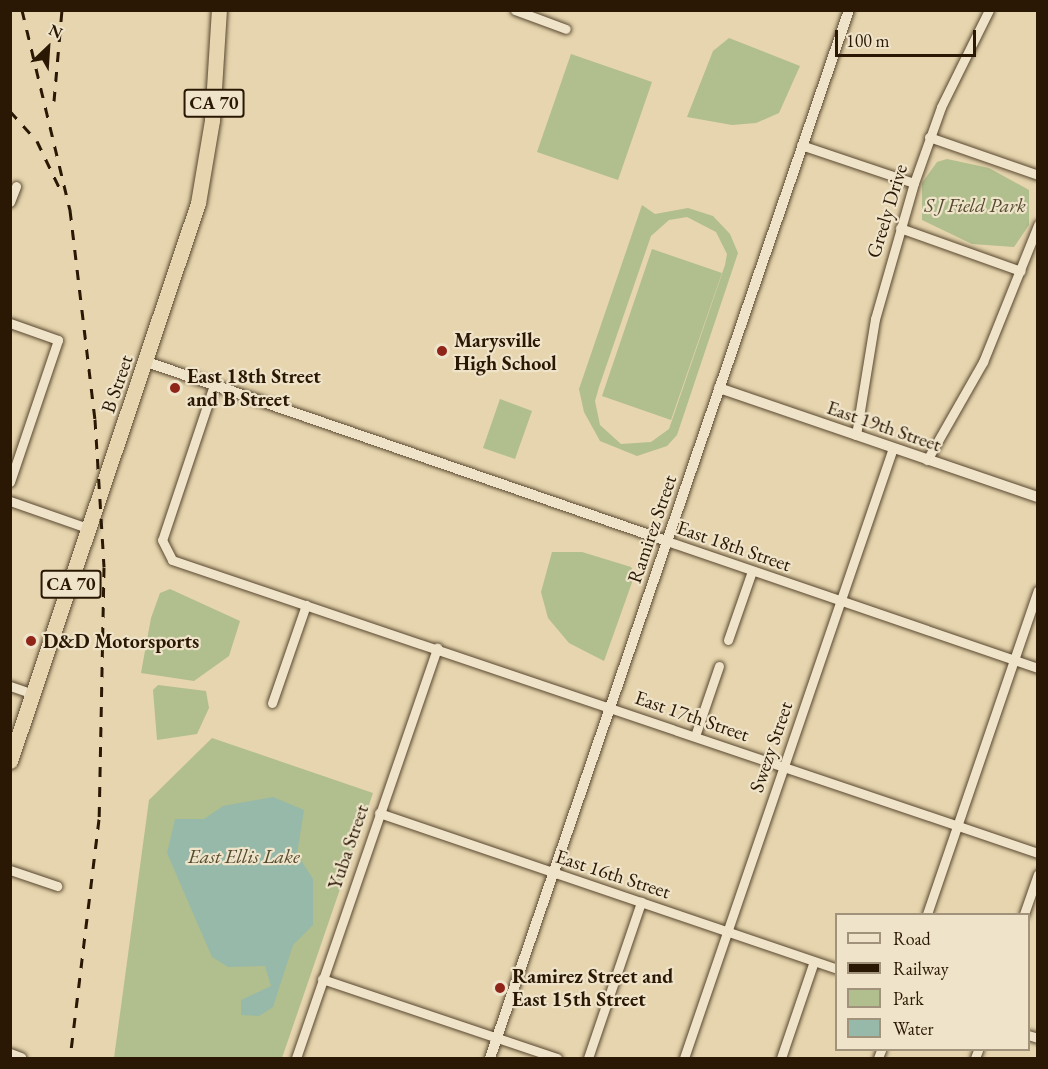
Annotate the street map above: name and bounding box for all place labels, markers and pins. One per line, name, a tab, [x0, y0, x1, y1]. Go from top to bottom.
place label: Marysville High School	[454, 328, 557, 375]
marker: Marysville High School	[435, 344, 449, 358]
place label: East 18th Street and B Street	[187, 365, 321, 412]
marker: East 18th Street and B Street	[168, 381, 182, 395]
place label: D&D Motorsports	[43, 629, 199, 653]
marker: D&D Motorsports	[24, 634, 38, 648]
place label: Ramirez Street and East 15th Street	[512, 964, 673, 1011]
marker: Ramirez Street and East 15th Street	[493, 981, 507, 995]

